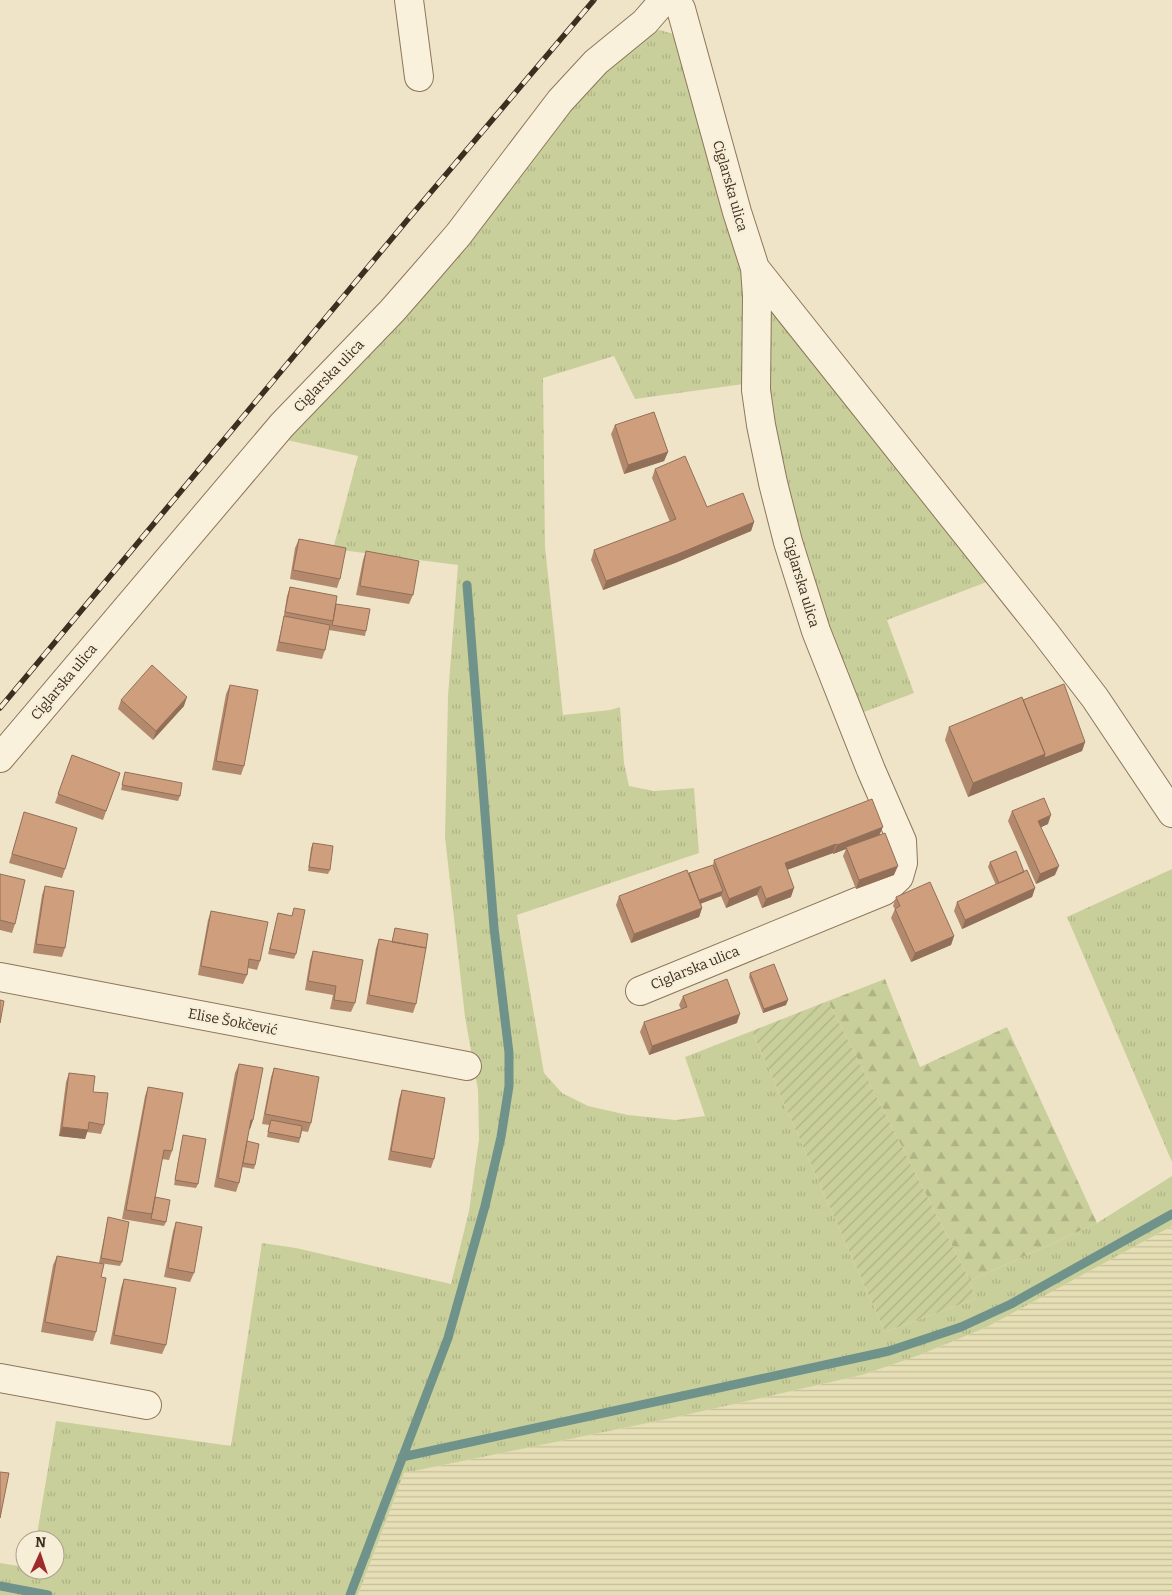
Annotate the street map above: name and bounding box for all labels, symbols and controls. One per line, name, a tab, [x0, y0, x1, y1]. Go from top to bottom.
street label: Ciglarska ulica	[709, 138, 751, 234]
street label: Ciglarska ulica	[290, 336, 368, 416]
street label: Ciglarska ulica	[779, 535, 823, 630]
street label: Ciglarska ulica	[27, 640, 101, 724]
street label: Ciglarska ulica	[648, 942, 742, 994]
street label: Elise Šokčević	[187, 1004, 279, 1039]
north arrow	[15, 1530, 65, 1580]
text: N	[35, 1534, 47, 1551]

